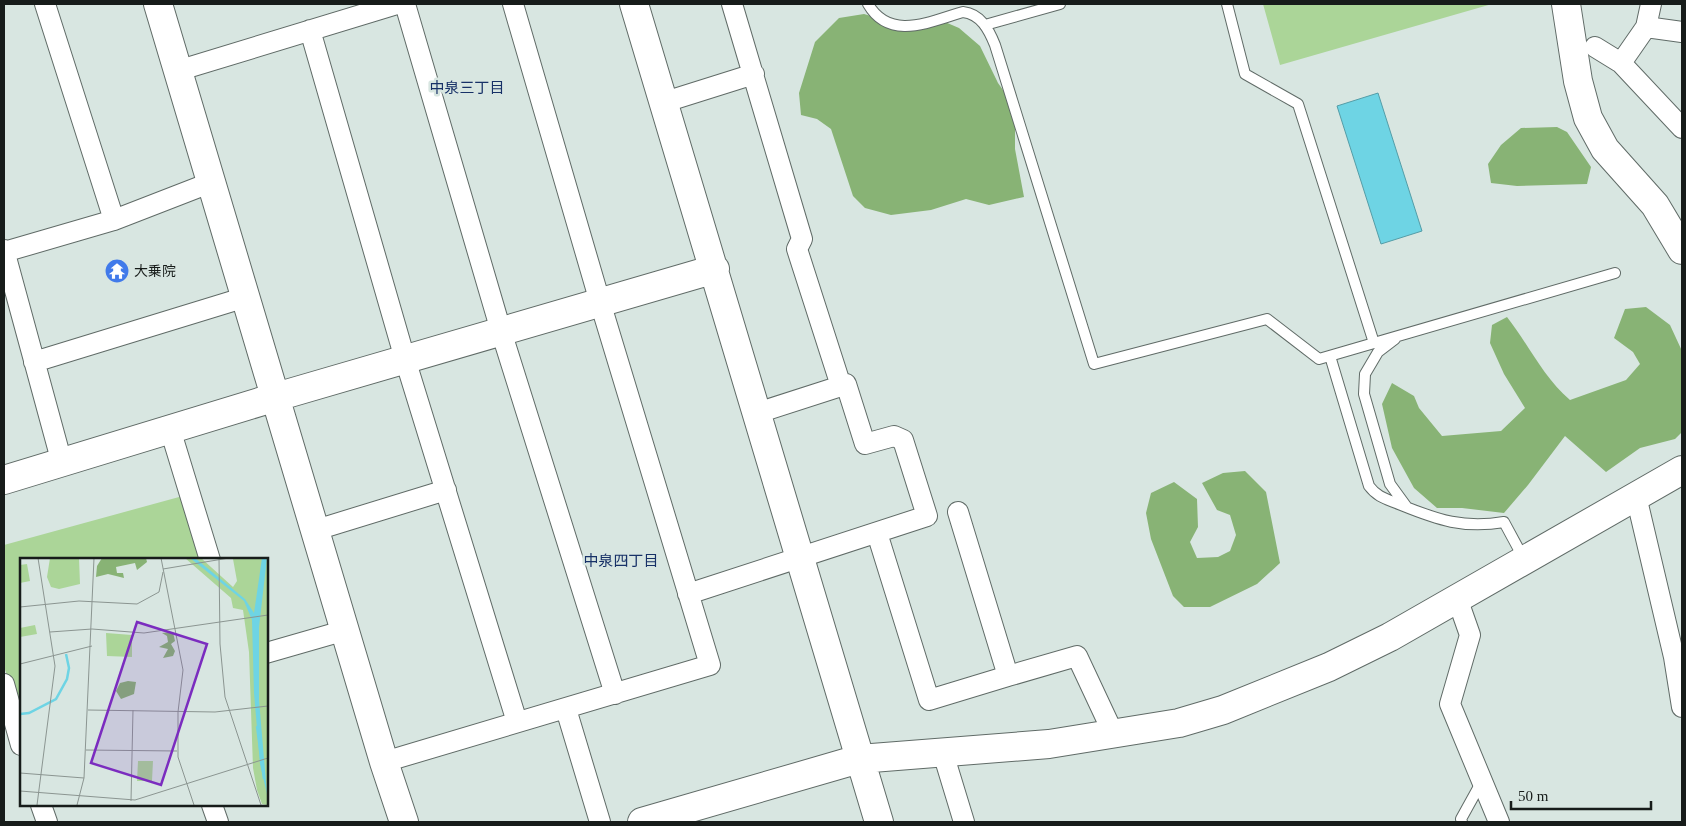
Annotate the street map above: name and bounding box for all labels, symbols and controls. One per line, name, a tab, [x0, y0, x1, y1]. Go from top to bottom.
district label: 中泉三丁目	[429, 80, 505, 96]
temple icon: 大乗院	[104, 258, 130, 284]
place label: 大乗院	[134, 264, 176, 279]
district label: 中泉四丁目	[583, 553, 659, 569]
inset map	[20, 558, 268, 806]
scale bar	[1511, 778, 1651, 810]
text: 50 m	[1518, 788, 1549, 804]

